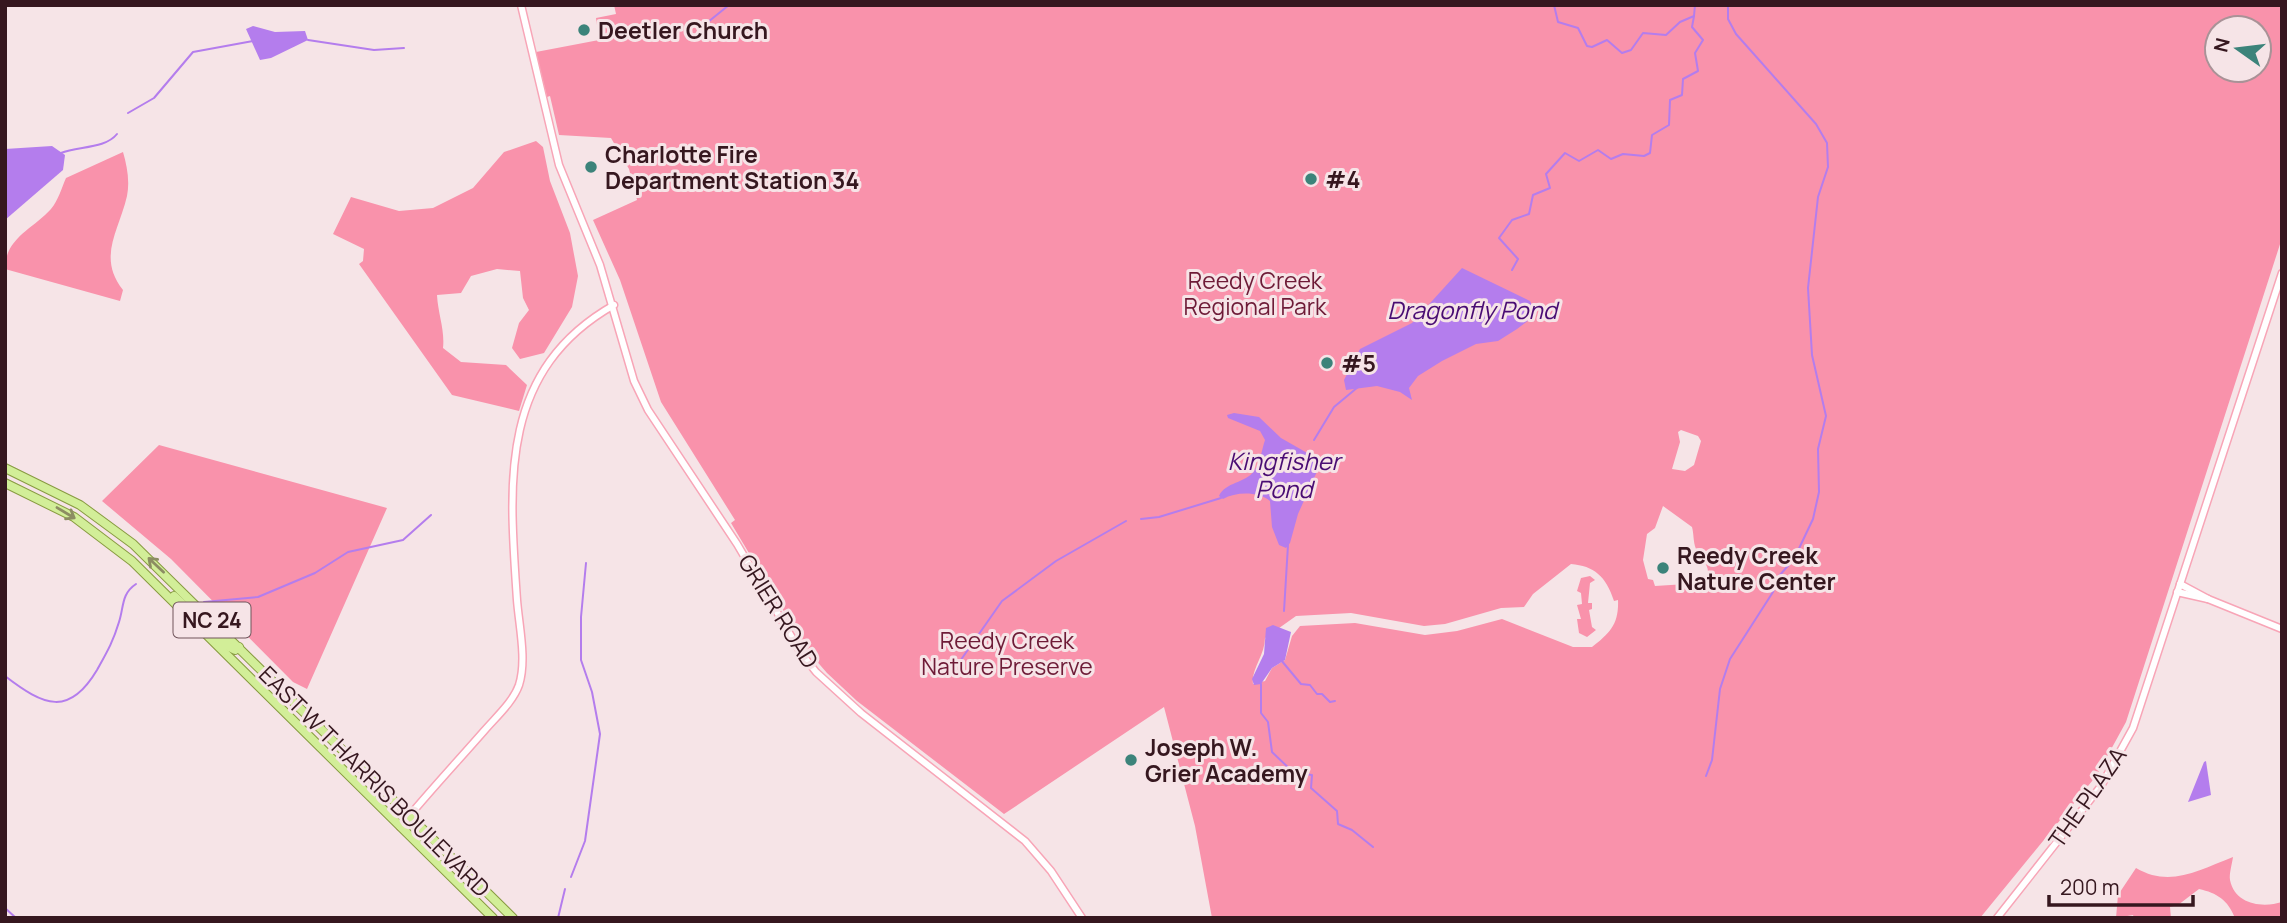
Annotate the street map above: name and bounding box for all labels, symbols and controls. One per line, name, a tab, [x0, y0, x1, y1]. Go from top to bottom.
place label: Deetler Church	[598, 14, 768, 46]
north arrow	[2203, 14, 2273, 84]
marker: Deetler Church	[576, 22, 592, 38]
text: N	[2207, 35, 2236, 55]
place label: Charlotte Fire Department Station 34	[605, 138, 859, 196]
marker: Charlotte Fire Department Station 34	[583, 159, 599, 175]
place label: #4	[1325, 163, 1360, 195]
marker: #4	[1303, 171, 1319, 187]
park label: Reedy Creek Regional Park	[1184, 264, 1327, 322]
water label: Dragonfly Pond	[1387, 293, 1560, 326]
place label: #5	[1341, 347, 1376, 379]
marker: #5	[1319, 355, 1335, 371]
water label: Kingfisher Pond	[1228, 444, 1344, 505]
one-way arrow	[56, 506, 76, 520]
place label: Reedy Creek Nature Center	[1677, 539, 1836, 597]
street label: GRIER ROAD	[731, 548, 827, 674]
one-way arrow	[147, 557, 165, 573]
marker: Reedy Creek Nature Center	[1655, 560, 1671, 576]
road number: NC 24	[174, 602, 250, 638]
park label: Reedy Creek Nature Preserve	[921, 624, 1093, 682]
street label: EAST W T HARRIS BOULEVARD	[252, 658, 498, 904]
place label: Joseph W. Grier Academy	[1145, 731, 1308, 789]
street label: THE PLAZA	[2041, 740, 2134, 854]
marker: Joseph W. Grier Academy	[1123, 752, 1139, 768]
scale bar	[2049, 864, 2192, 908]
text: 200 m	[2060, 873, 2120, 901]

